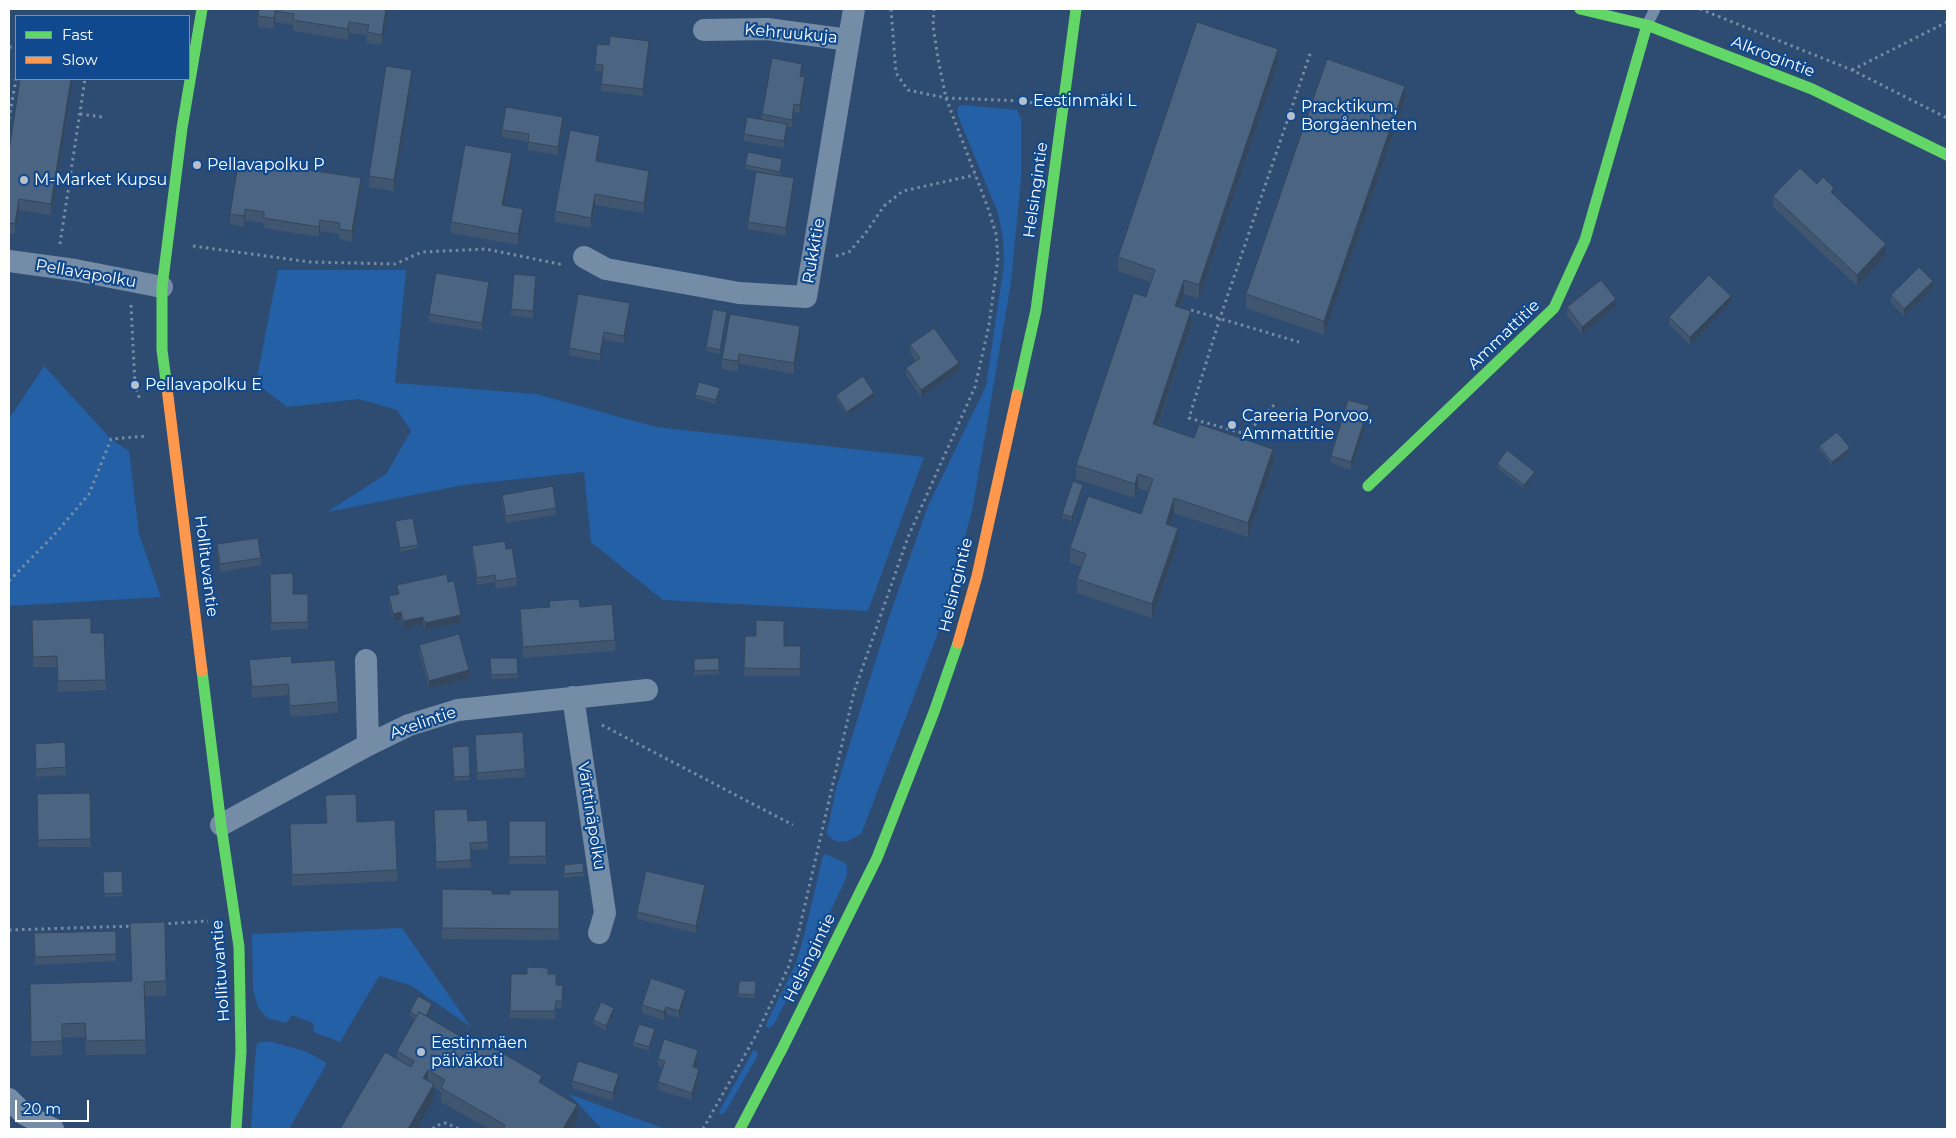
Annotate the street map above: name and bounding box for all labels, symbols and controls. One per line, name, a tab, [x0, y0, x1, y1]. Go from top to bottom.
legend	[15, 15, 190, 80]
street label: Kehruukuja	[744, 20, 838, 48]
text: Fast	[62, 25, 93, 44]
street label: Alkrogintie	[1728, 32, 1818, 82]
text: Slow	[62, 50, 98, 69]
place label: Eestinmäki L	[1033, 91, 1137, 111]
marker: Eestinmäki L	[1017, 95, 1029, 107]
place label: Pracktikum, Borgåenheten	[1301, 97, 1417, 135]
marker: Pracktikum, Borgåenheten	[1285, 110, 1297, 122]
street label: Helsingintie	[1020, 141, 1052, 239]
place label: Pellavapolku P	[207, 155, 325, 175]
marker: Pellavapolku P	[191, 159, 203, 171]
place label: M-Market Kupsu	[34, 170, 167, 190]
marker: M-Market Kupsu	[18, 174, 30, 186]
street label: Rukkitie	[799, 217, 829, 285]
street label: Pellavapolku	[34, 256, 138, 292]
street label: Ammattitie	[1464, 296, 1544, 374]
place label: Pellavapolku E	[145, 375, 262, 395]
marker: Pellavapolku E	[129, 379, 141, 391]
place label: Careeria Porvoo, Ammattitie	[1242, 406, 1372, 444]
marker: Careeria Porvoo, Ammattitie	[1226, 419, 1238, 431]
street label: Hollituvantie	[190, 514, 222, 618]
street label: Helsingintie	[935, 536, 977, 634]
street label: Axelintie	[387, 703, 459, 743]
street label: Värttinäpolku	[573, 761, 609, 871]
street label: Helsingintie	[780, 910, 840, 1006]
street label: Hollituvantie	[208, 919, 234, 1023]
place label: Eestinmäen päiväkoti	[431, 1033, 528, 1071]
marker: Eestinmäen päiväkoti	[415, 1046, 427, 1058]
scale bar	[18, 1090, 91, 1122]
text: 20 m	[23, 1099, 61, 1118]

